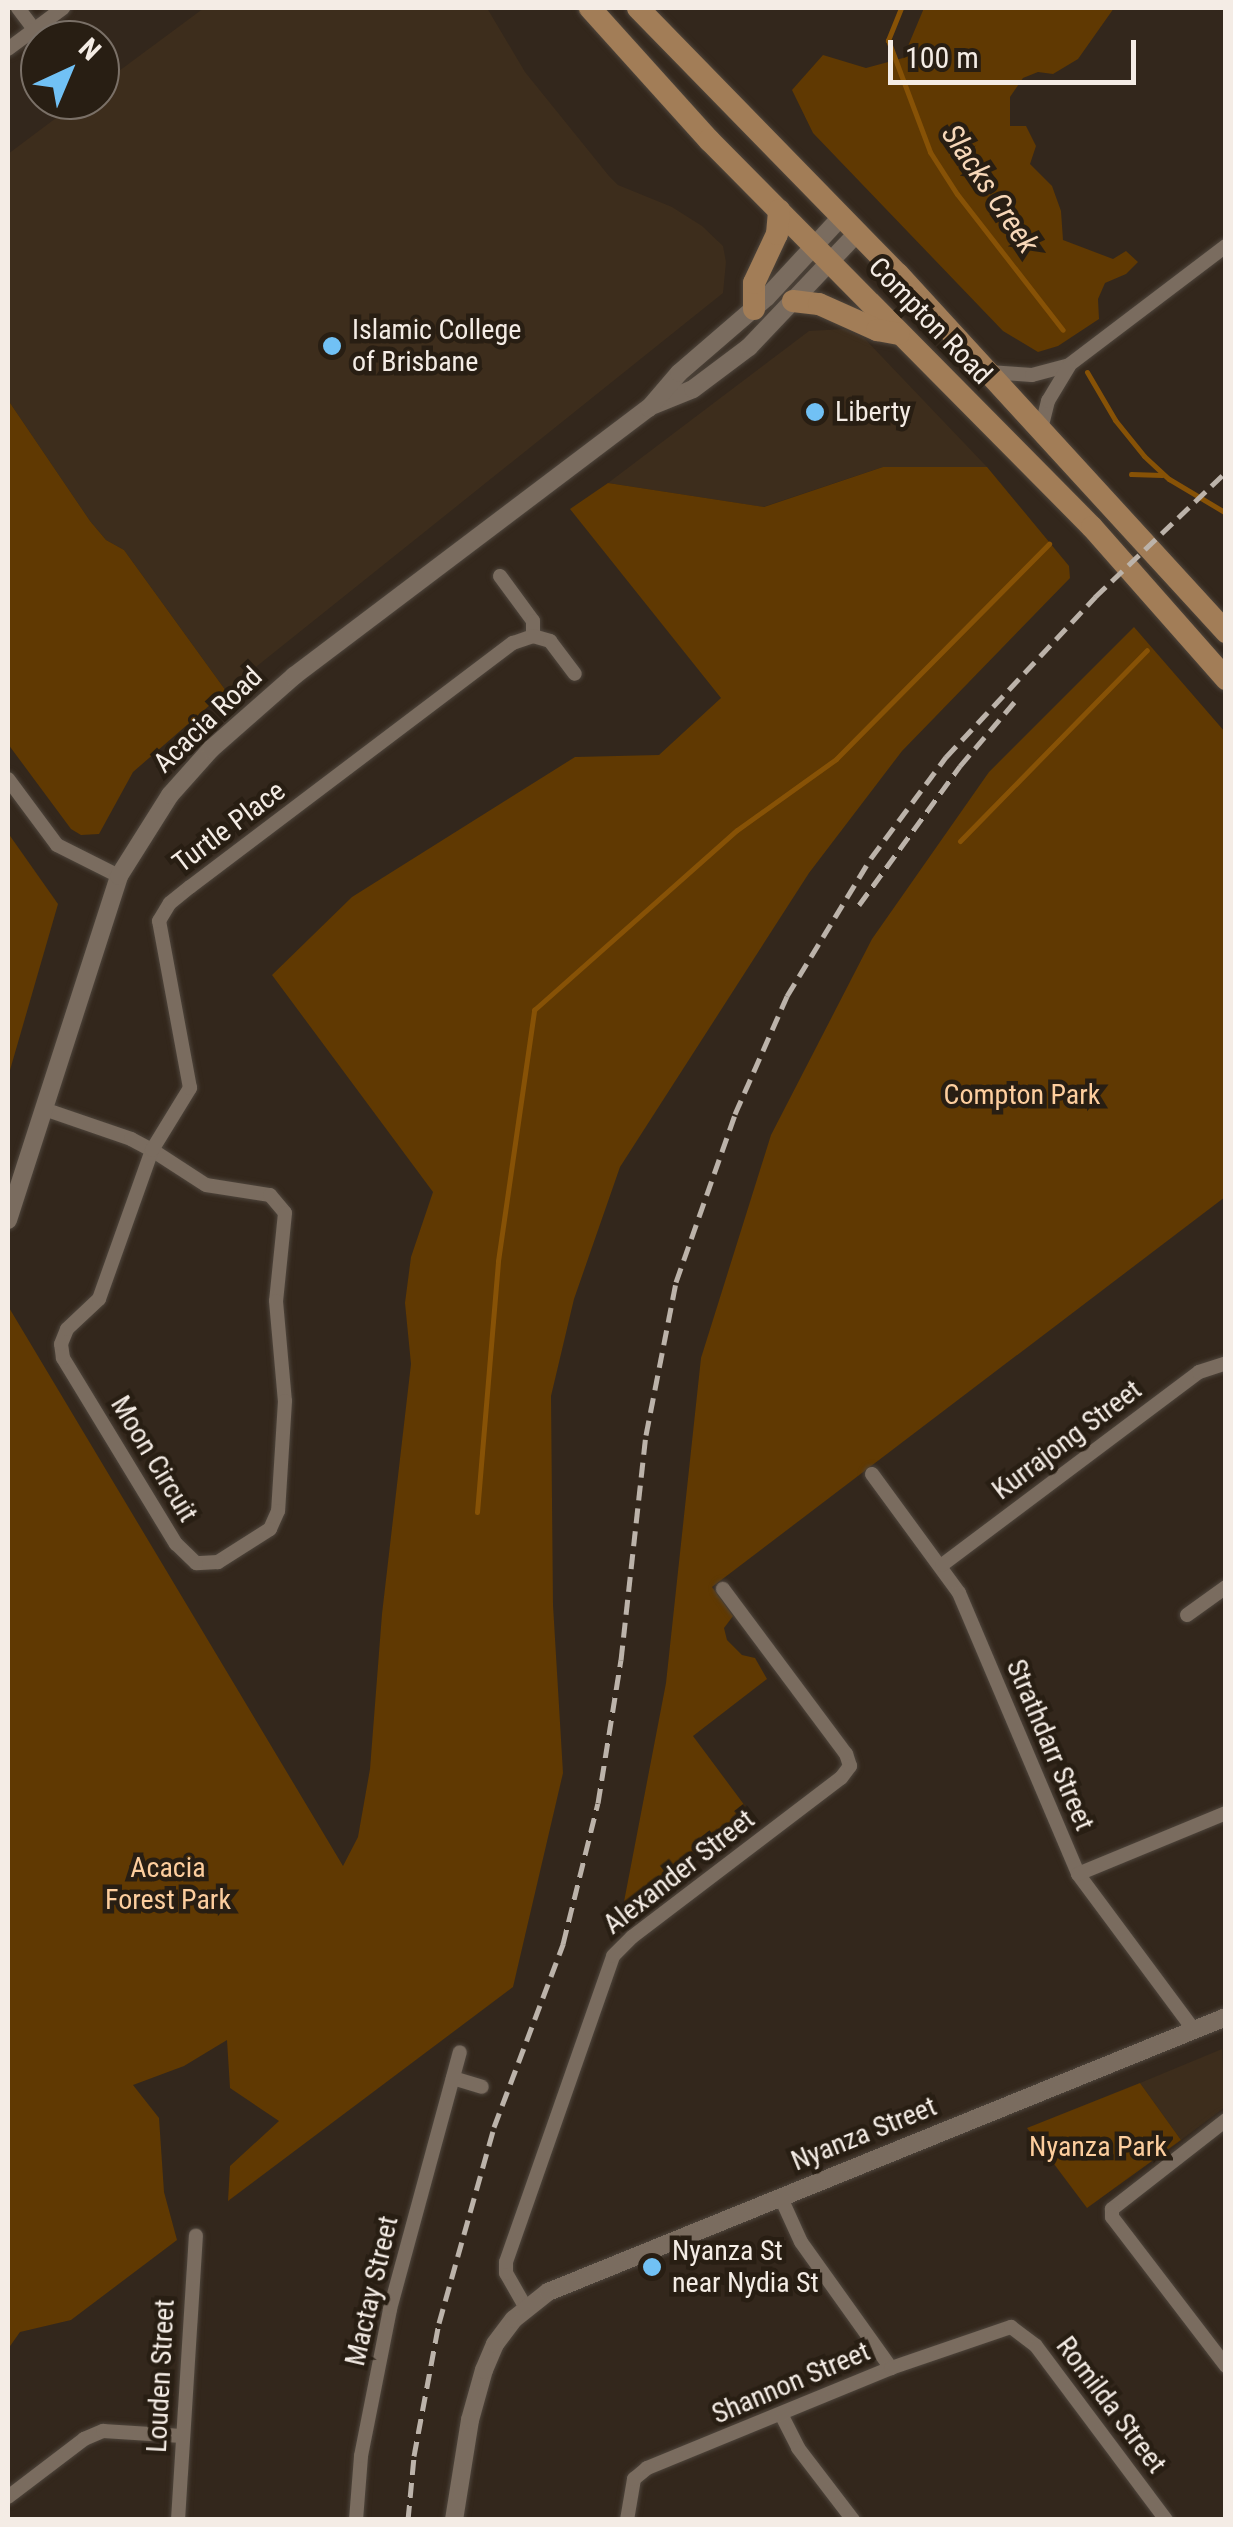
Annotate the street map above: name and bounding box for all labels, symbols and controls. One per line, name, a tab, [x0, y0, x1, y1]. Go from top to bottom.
north arrow	[20, 20, 120, 120]
scale bar	[893, 20, 1140, 82]
text: N	[72, 32, 107, 67]
text: 100 m	[905, 40, 979, 75]
water label: Slacks Creek	[934, 118, 1046, 260]
street label: Compton Road	[861, 251, 999, 391]
place label: Islamic College of Brisbane	[352, 313, 521, 379]
marker: Islamic College of Brisbane	[321, 335, 343, 357]
place label: Liberty	[835, 395, 911, 429]
marker: Liberty	[804, 401, 826, 423]
street label: Acacia Road	[147, 660, 269, 780]
street label: Turtle Place	[166, 774, 292, 880]
park label: Compton Park	[944, 1078, 1100, 1112]
street label: Kurrajong Street	[986, 1373, 1148, 1507]
street label: Moon Circuit	[103, 1390, 205, 1528]
street label: Strathdarr Street	[999, 1654, 1101, 1836]
street label: Alexander Street	[597, 1803, 761, 1941]
park label: Acacia Forest Park	[105, 1851, 231, 1917]
street label: Nyanza Street	[787, 2090, 941, 2178]
park label: Nyanza Park	[1029, 2130, 1167, 2164]
street label: Mactay Street	[338, 2213, 406, 2369]
place label: Nyanza St near Nydia St	[672, 2234, 819, 2300]
marker: Nyanza St near Nydia St	[641, 2256, 663, 2278]
street label: Louden Street	[140, 2298, 182, 2454]
street label: Romilda Street	[1049, 2330, 1173, 2480]
street label: Shannon Street	[707, 2335, 875, 2431]

